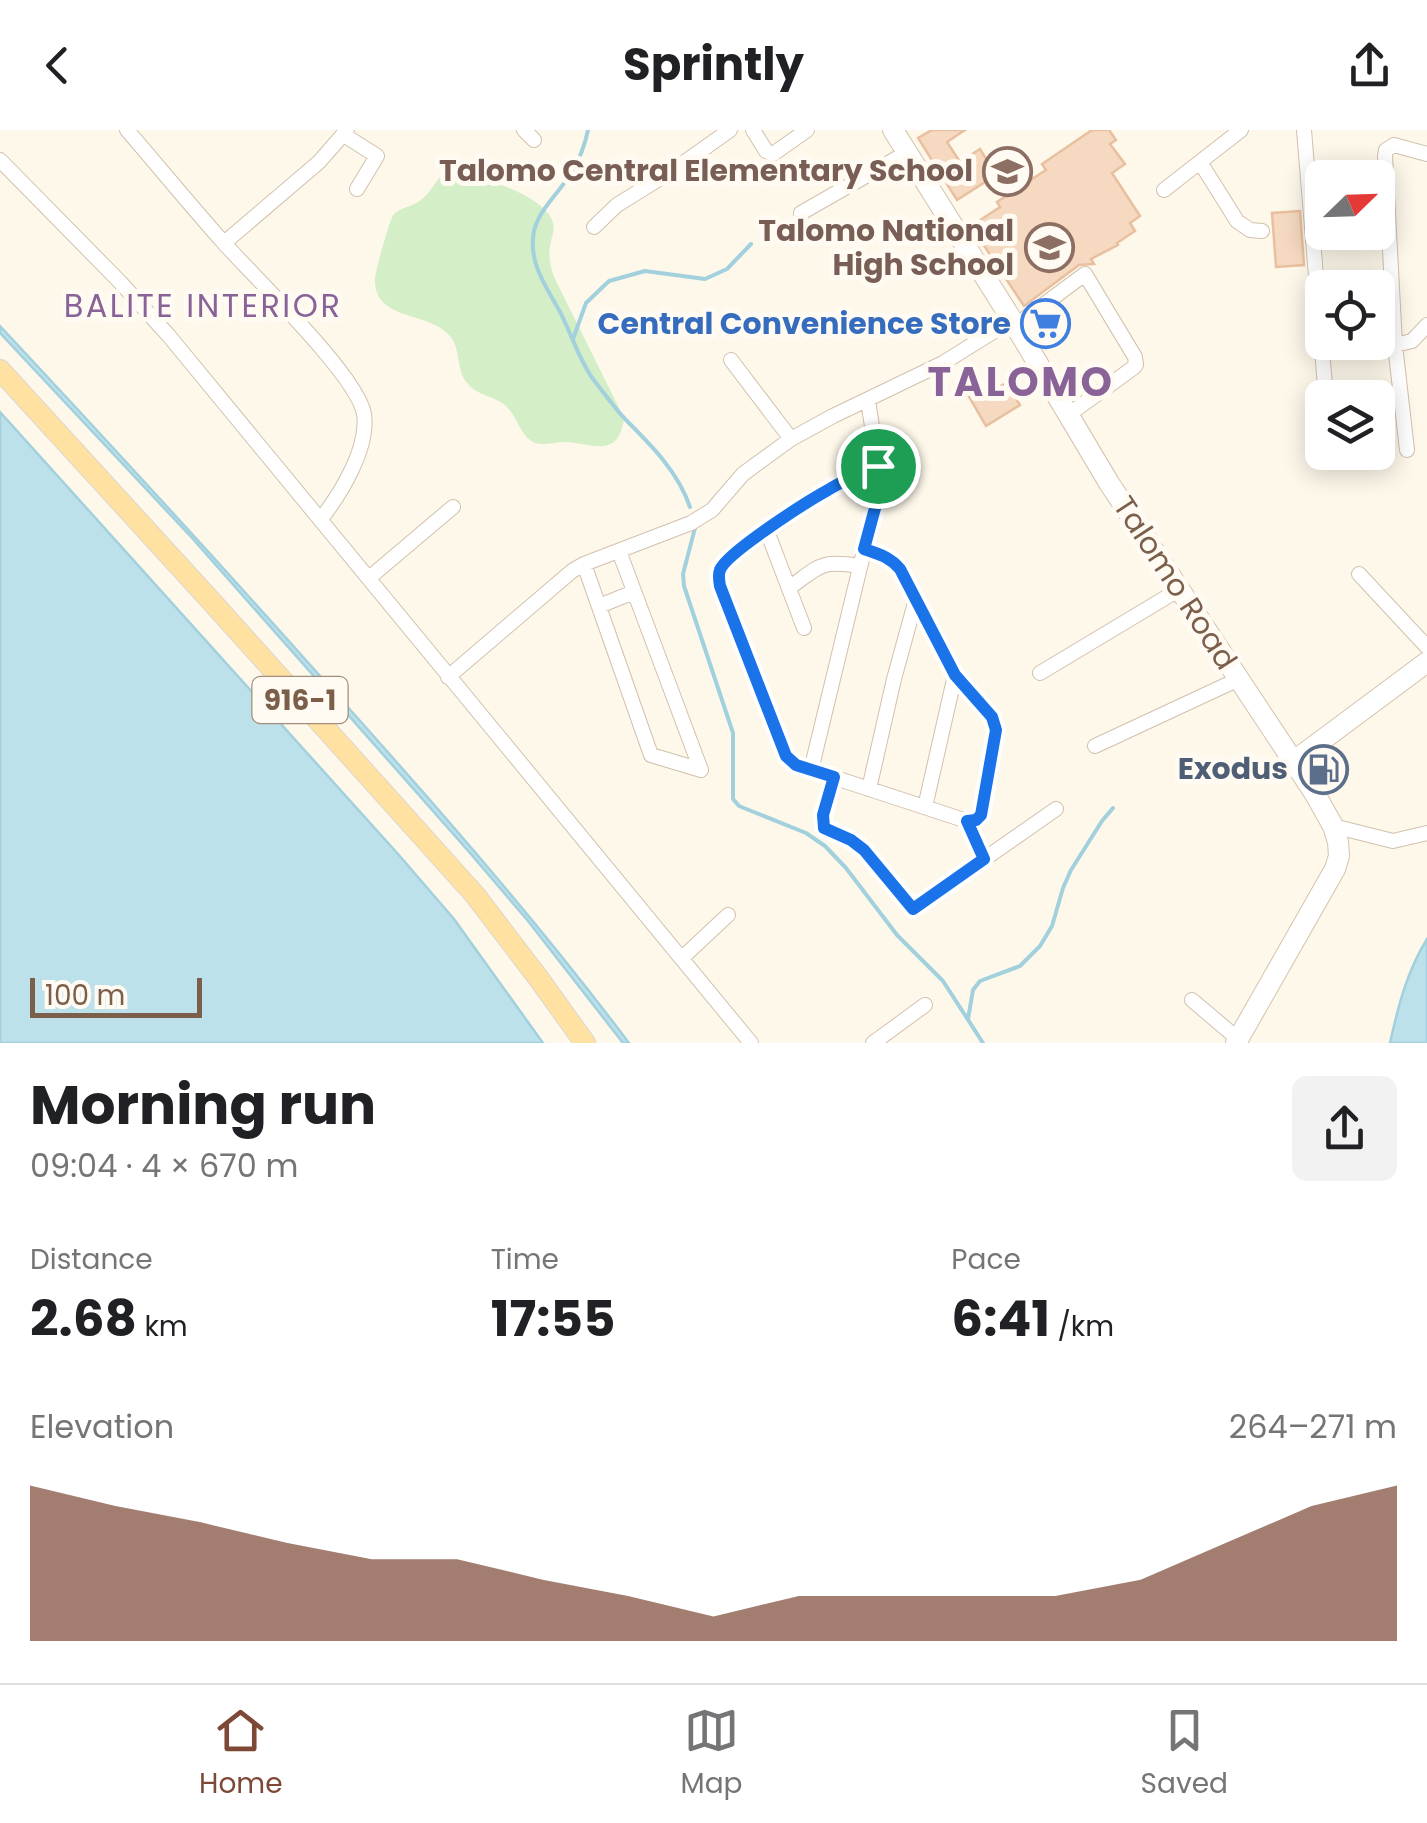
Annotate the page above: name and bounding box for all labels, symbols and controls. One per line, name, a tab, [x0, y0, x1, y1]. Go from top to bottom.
text: Sprintly	[623, 33, 804, 96]
icon: back	[30, 38, 85, 93]
icon: share	[1342, 38, 1397, 93]
school or university icon: Talomo Central Elementary School	[982, 145, 1034, 197]
place label: Talomo Central Elementary School	[439, 149, 973, 192]
north arrow	[1305, 160, 1395, 250]
map controls	[1305, 160, 1395, 470]
place label: Talomo National High School	[758, 209, 1014, 286]
school or university icon: Talomo National High School	[1023, 222, 1075, 274]
button: locate	[1305, 270, 1395, 360]
district label: BALITE INTERIOR	[64, 283, 342, 328]
supermarket icon: Central Convenience Store	[1020, 298, 1072, 350]
place label: Central Convenience Store	[598, 302, 1011, 345]
district label: TALOMO	[928, 354, 1114, 410]
button: layers	[1305, 380, 1395, 470]
pin	[836, 424, 921, 509]
icon: arrive	[851, 439, 906, 494]
street label: Talomo Road	[1103, 487, 1248, 678]
road number: 916-1	[252, 677, 348, 723]
fuel station icon: Exodus	[1297, 743, 1349, 795]
place label: Exodus	[1178, 747, 1288, 790]
scale bar	[30, 973, 202, 1018]
text: 100 m	[45, 976, 125, 1015]
text: Morning run	[30, 1066, 376, 1143]
button: share	[1292, 1076, 1397, 1181]
text: 09:04 · 4 × 670 m	[30, 1143, 298, 1188]
text: Distance	[30, 1240, 153, 1279]
text: Time	[491, 1240, 559, 1279]
text: Pace	[951, 1240, 1021, 1279]
text: 2.68	[30, 1283, 137, 1354]
text: 17:55	[491, 1283, 615, 1354]
text: 6:41	[951, 1283, 1050, 1354]
text: km	[137, 1307, 188, 1346]
text: /km	[1050, 1307, 1114, 1346]
text: Elevation	[30, 1404, 174, 1449]
text: 264–271 m	[1229, 1404, 1397, 1449]
tab: Home	[199, 1703, 283, 1805]
tab: Map	[681, 1703, 743, 1805]
tab: Saved	[1141, 1703, 1228, 1805]

